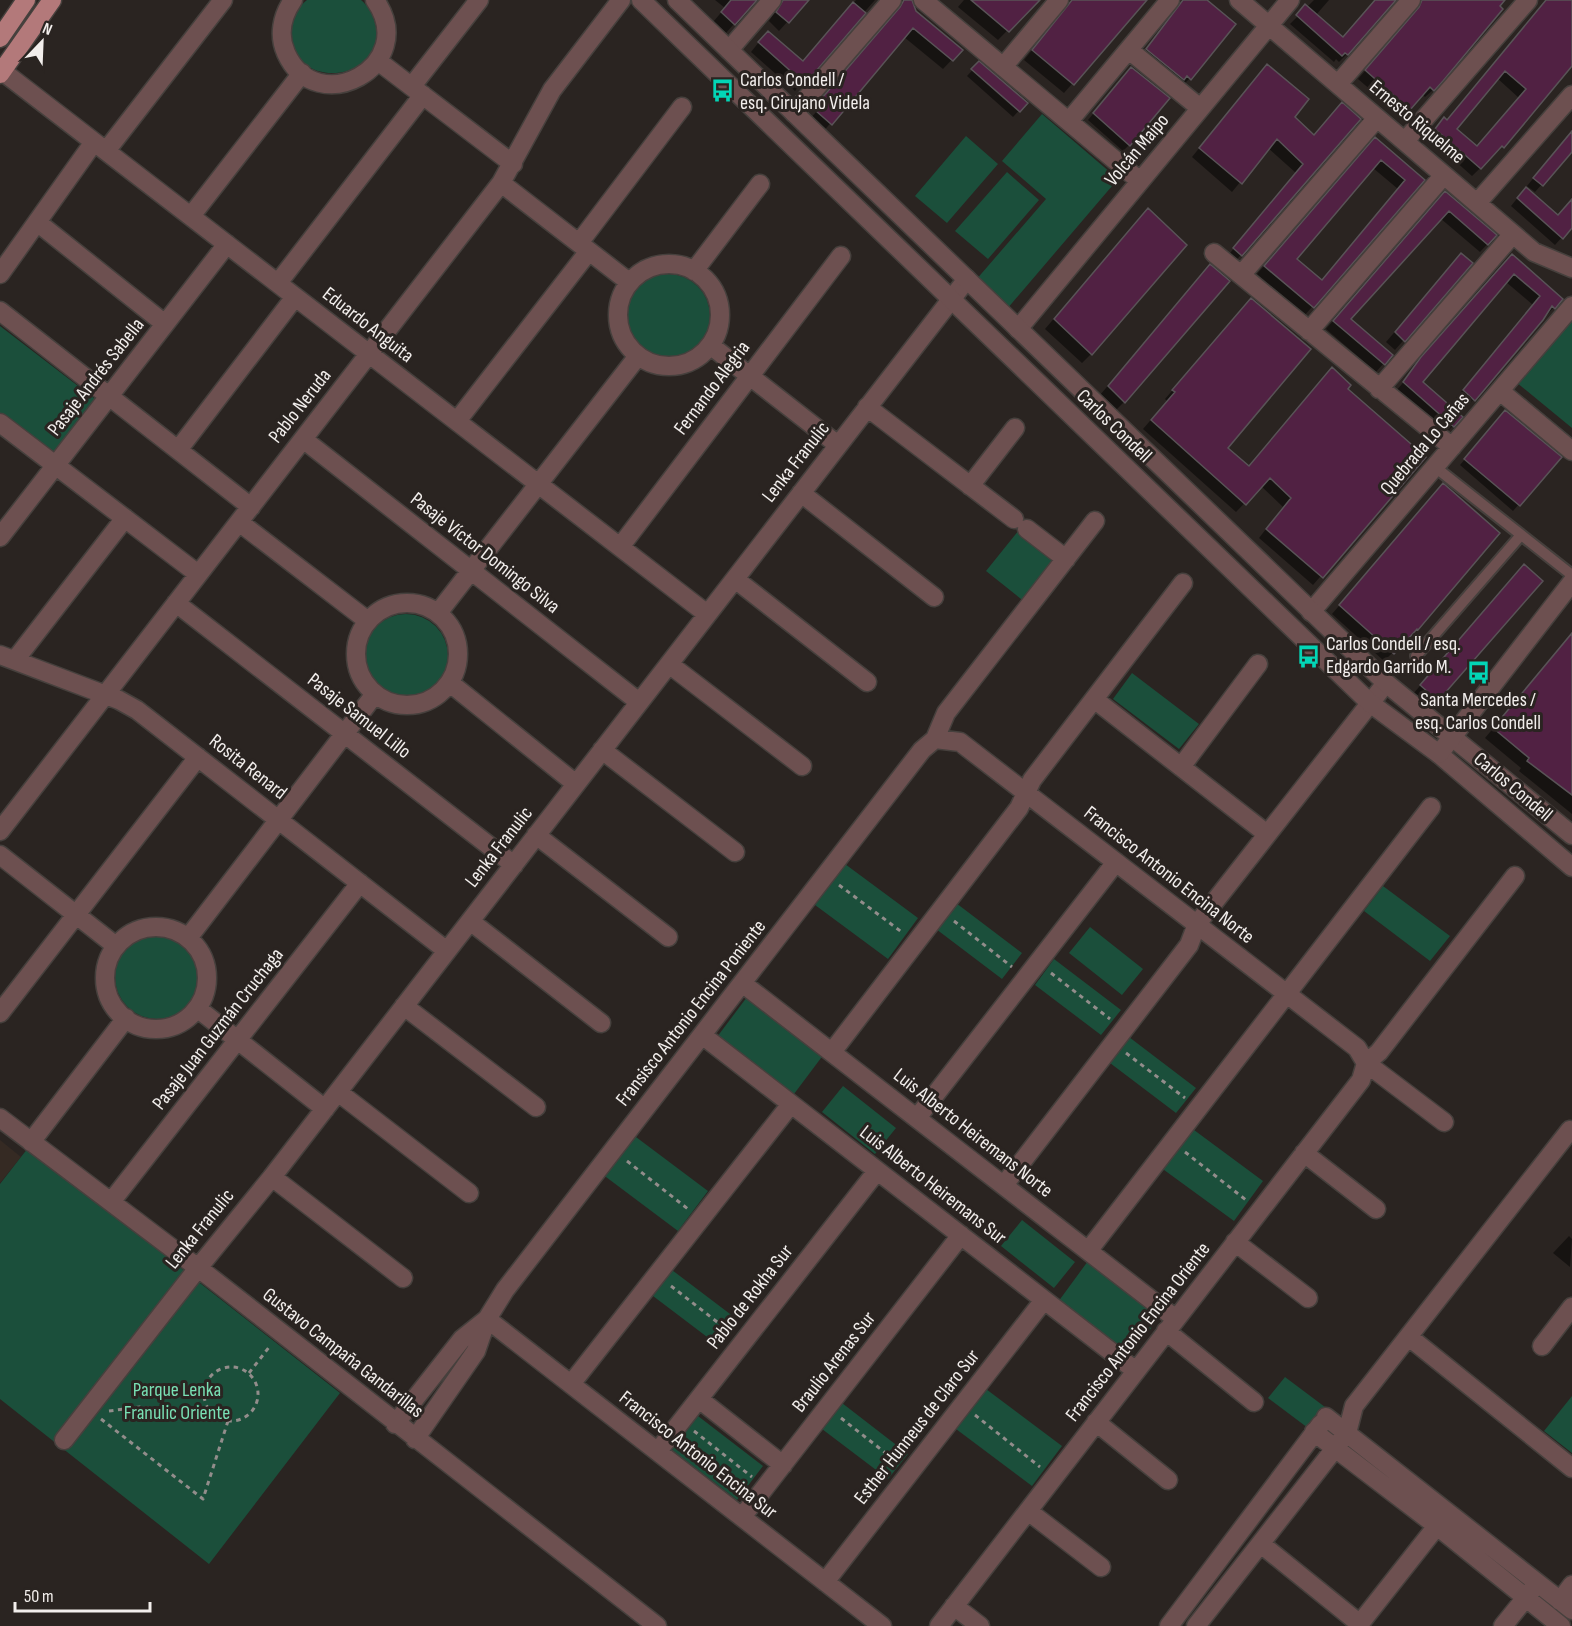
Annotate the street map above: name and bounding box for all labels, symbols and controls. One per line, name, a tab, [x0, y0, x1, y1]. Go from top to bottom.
north arrow	[12, 12, 72, 72]
text: N	[40, 19, 55, 40]
place label: Carlos Condell / esq. Cirujano Videla	[740, 68, 870, 115]
street label: Ernesto Riquelme	[1364, 75, 1470, 169]
bus stop icon: Carlos Condell / esq. Cirujano Videla	[709, 78, 735, 104]
street label: Volcán Maipo	[1100, 109, 1174, 191]
street label: Eduardo Anguita	[318, 282, 418, 368]
street label: Pasaje Andrés Sabella	[43, 313, 149, 441]
street label: Fernando Alegria	[669, 336, 755, 440]
street label: Pablo Neruda	[264, 364, 336, 448]
street label: Carlos Condell	[1071, 384, 1157, 468]
street label: Quebrada Lo Cañas	[1375, 388, 1475, 500]
street label: Lenka Franulic	[757, 417, 835, 507]
street label: Pasaje Víctor Domingo Silva	[405, 487, 565, 619]
place label: Carlos Condell / esq. Edgardo Garrido M.	[1326, 632, 1461, 679]
bus stop icon: Carlos Condell / esq. Edgardo Garrido M.	[1295, 643, 1321, 669]
bus stop icon: Santa Mercedes / esq. Carlos Condell	[1465, 659, 1491, 685]
street label: Pasaje Samuel Lillo	[302, 668, 416, 764]
place label: Santa Mercedes / esq. Carlos Condell	[1415, 688, 1541, 735]
street label: Rosita Renard	[204, 729, 292, 805]
street label: Carlos Condell	[1469, 747, 1557, 827]
street label: Francisco Antonio Encina Norte	[1079, 801, 1259, 949]
street label: Lenka Franulic	[460, 802, 538, 892]
street label: Fransisco Antonio Encina Poniente	[611, 915, 771, 1111]
street label: Pasaje Juan Guzmán Cruchaga	[147, 943, 289, 1115]
street label: Luis Alberto Heiremans Norte	[889, 1063, 1057, 1203]
street label: Luis Alberto Heiremans Sur	[855, 1120, 1011, 1250]
street label: Lenka Franulic	[161, 1184, 239, 1274]
street label: Francisco Antonio Encina Oriente	[1060, 1237, 1216, 1427]
street label: Pablo de Rokha Sur	[702, 1240, 798, 1354]
street label: Gustavo Campaña Gandarillas	[258, 1283, 428, 1423]
street label: Braulio Arenas Sur	[787, 1307, 881, 1417]
street label: Esther Hunneus de Claro Sur	[849, 1345, 985, 1509]
park label: Parque Lenka Franulic Oriente	[124, 1378, 230, 1425]
street label: Francisco Antonio Encina Sur	[614, 1386, 782, 1524]
scale bar	[15, 1575, 150, 1613]
text: 50 m	[24, 1586, 54, 1607]

